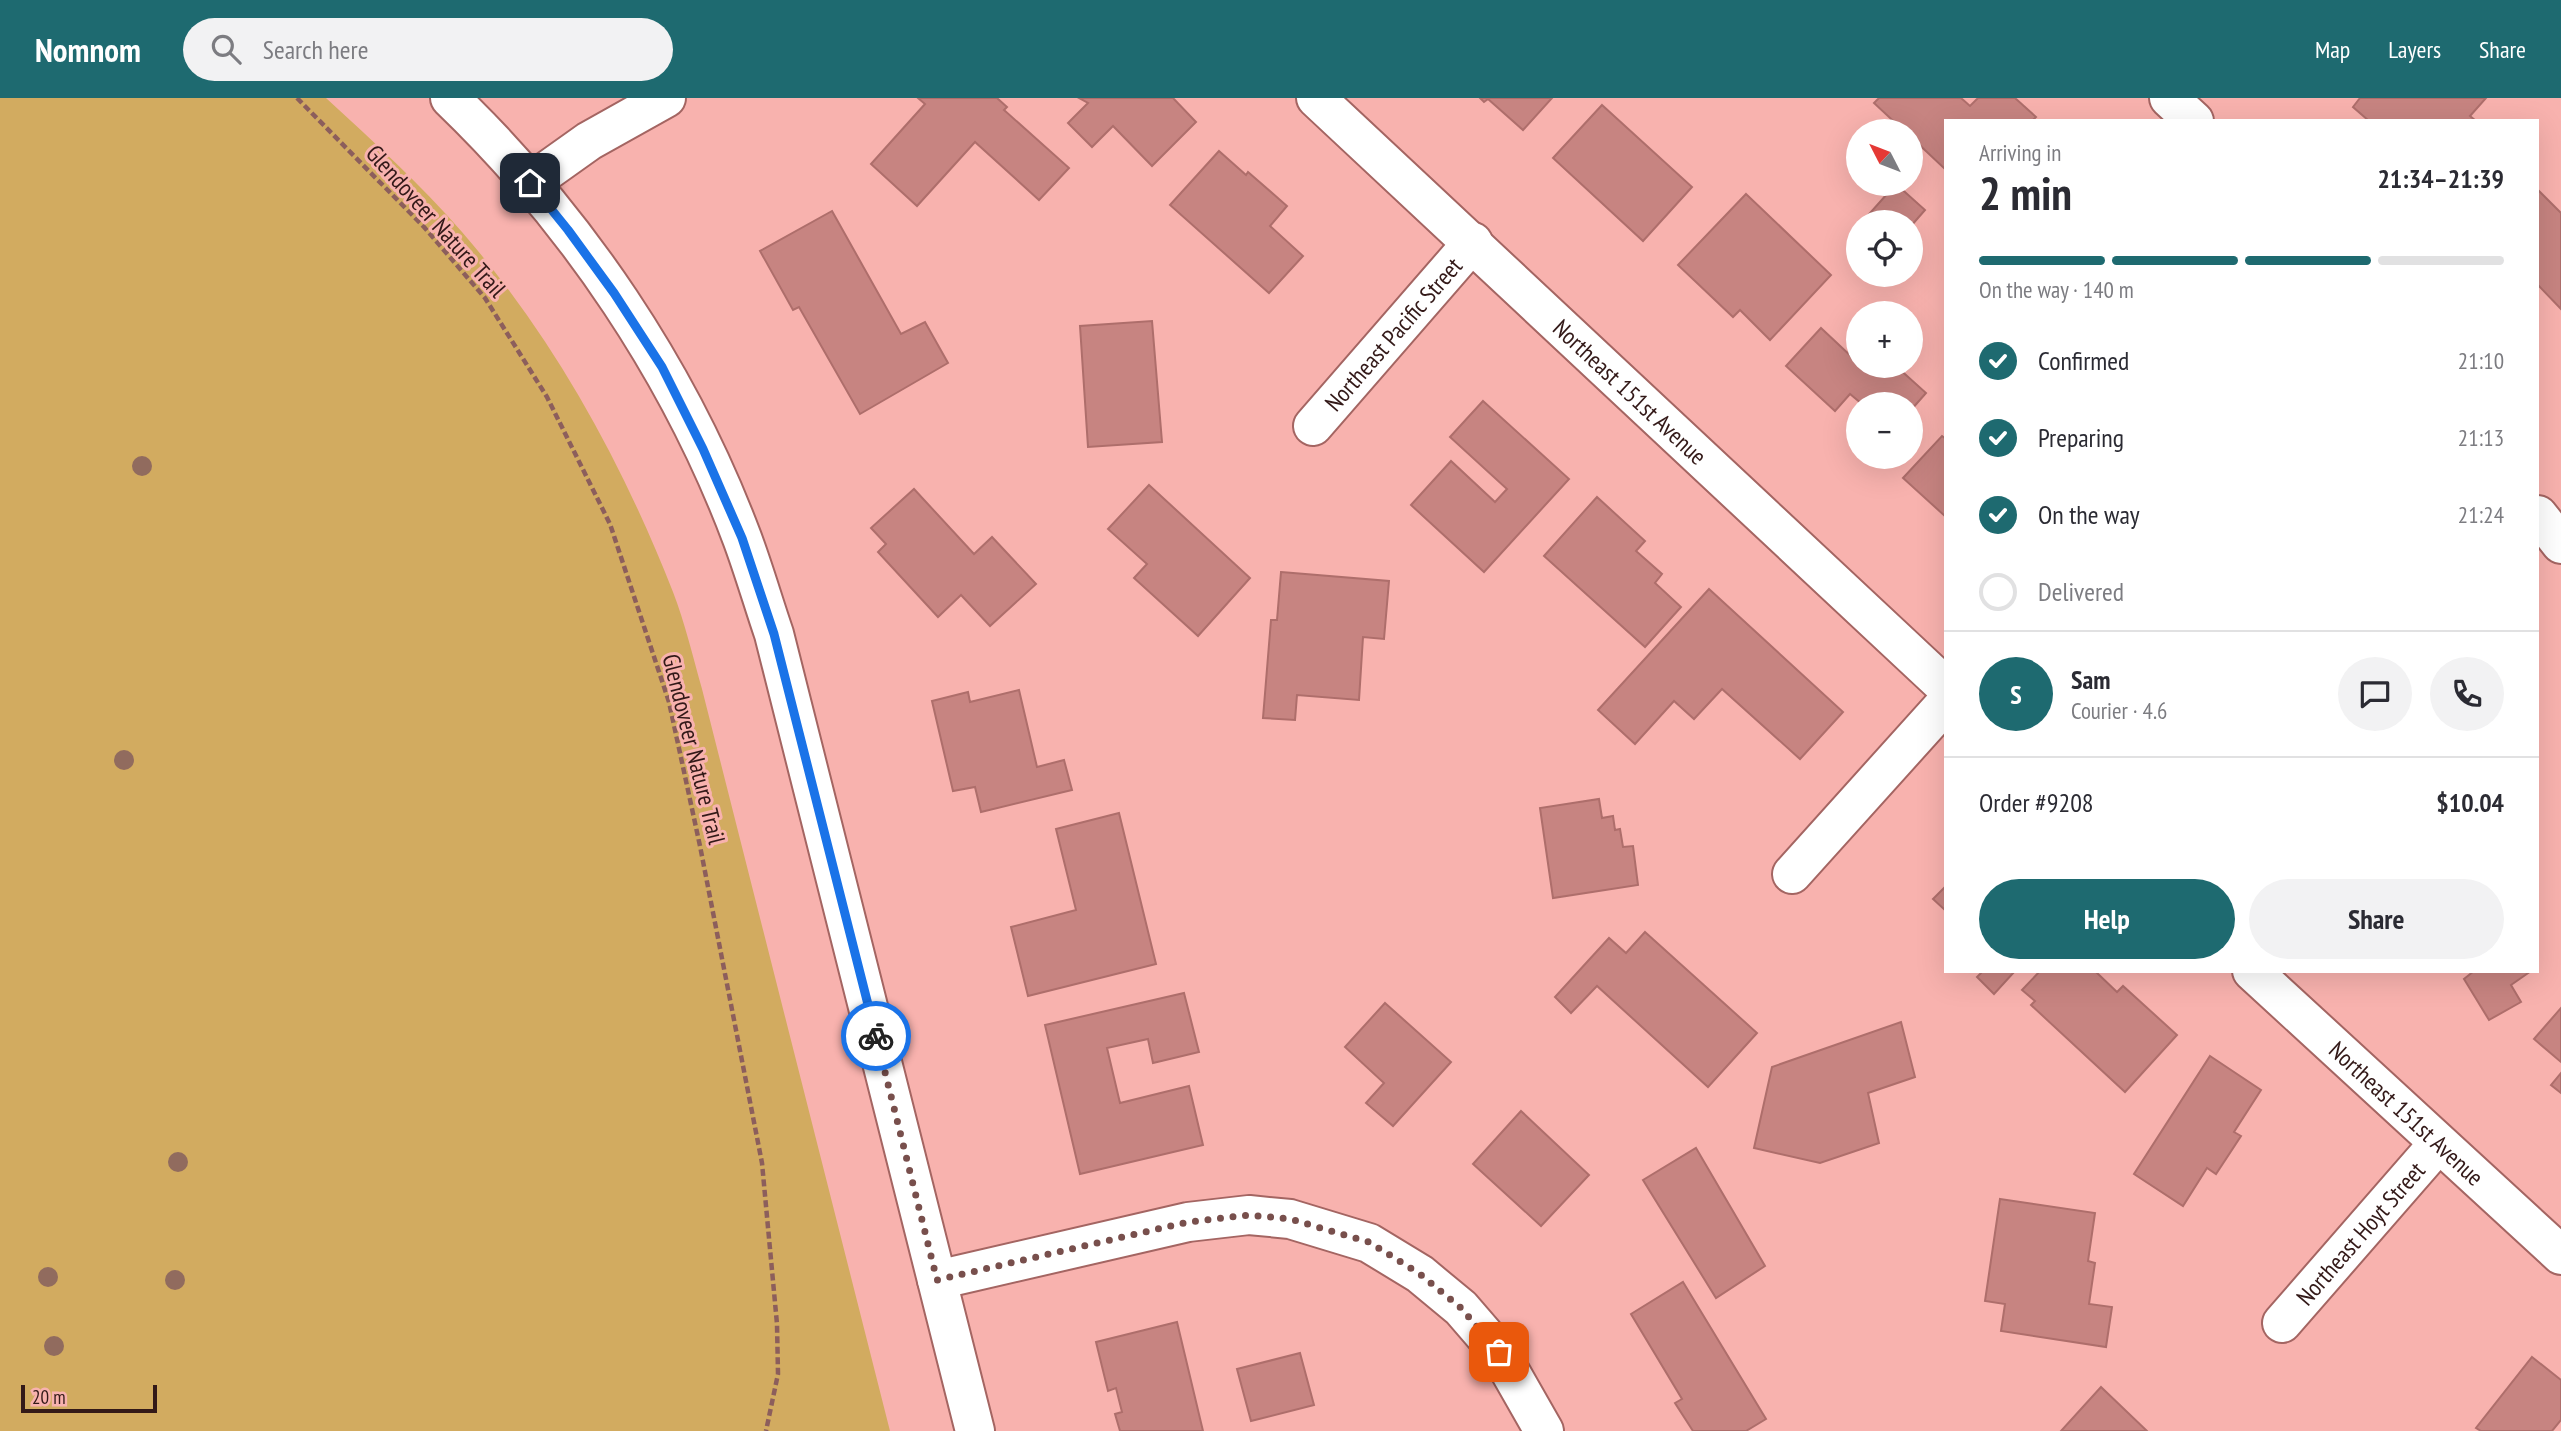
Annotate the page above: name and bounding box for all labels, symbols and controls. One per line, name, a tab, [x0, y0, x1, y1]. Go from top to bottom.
search box	[183, 18, 673, 81]
text: Nomnom	[35, 28, 141, 71]
icon: search	[207, 30, 245, 68]
text: Search here	[263, 33, 368, 66]
text: Map	[2315, 34, 2350, 65]
text: Layers	[2388, 34, 2441, 65]
text: Share	[2479, 34, 2526, 65]
north arrow	[1846, 119, 1923, 196]
map controls	[1846, 119, 1923, 469]
street label: Glendoveer Nature Trail	[359, 138, 513, 304]
text: Arriving in	[1979, 138, 2061, 167]
pin	[500, 153, 560, 213]
text: 21:34–21:39	[2377, 162, 2504, 195]
text: 2 min	[1979, 163, 2072, 223]
icon: home	[511, 164, 549, 202]
button: locate	[1846, 210, 1923, 287]
street label: Northeast Pacific Street	[1318, 250, 1469, 417]
text: On the way · 140 m	[1979, 275, 2134, 304]
button: +	[1846, 301, 1923, 378]
street label: Northeast 151st Avenue	[1547, 312, 1713, 471]
icon: check	[1979, 342, 2017, 380]
text: Confirmed	[2038, 344, 2129, 377]
text: 21:10	[2458, 346, 2504, 375]
button: −	[1846, 392, 1923, 469]
icon: check	[1979, 419, 2017, 457]
text: Preparing	[2038, 421, 2124, 454]
text: 21:13	[2458, 423, 2504, 452]
icon: check	[1979, 496, 2017, 534]
text: On the way	[2038, 498, 2140, 531]
text: 21:24	[2458, 500, 2504, 529]
text: Delivered	[2038, 575, 2124, 608]
street label: Glendoveer Nature Trail	[655, 651, 733, 848]
button: chat	[2338, 657, 2412, 731]
button: phone	[2430, 657, 2504, 731]
text: Sam	[2071, 663, 2110, 696]
text: S	[2010, 678, 2022, 711]
text: Courier · 4.6	[2071, 696, 2167, 725]
text: Order #9208	[1979, 786, 2094, 819]
text: $10.04	[2436, 786, 2504, 819]
button: Help	[1979, 879, 2235, 959]
button: Share	[2249, 879, 2504, 959]
courier	[841, 1001, 911, 1071]
icon: bike	[857, 1017, 895, 1055]
street label: Northeast 151st Avenue	[2323, 1034, 2490, 1192]
street label: Northeast Hoyt Street	[2289, 1155, 2431, 1311]
pin	[1469, 1322, 1529, 1382]
icon: bag	[1480, 1333, 1518, 1371]
scale bar	[21, 1382, 158, 1414]
text: 20 m	[32, 1385, 66, 1409]

